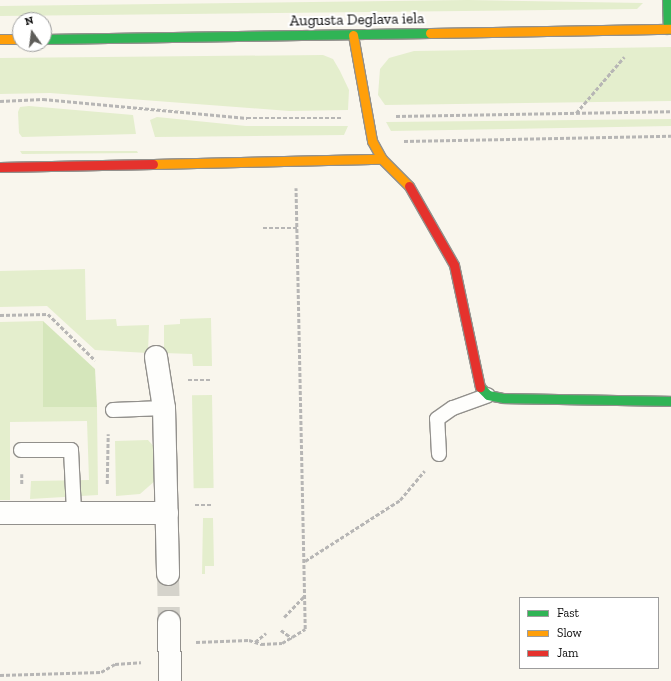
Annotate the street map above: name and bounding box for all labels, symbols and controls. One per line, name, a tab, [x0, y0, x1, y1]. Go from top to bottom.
street label: Augusta Deglava iela	[289, 10, 425, 30]
north arrow	[12, 12, 52, 52]
text: N	[24, 14, 35, 28]
legend	[519, 597, 659, 669]
text: Fast	[557, 606, 579, 620]
text: Slow	[557, 626, 582, 640]
text: Jam	[557, 646, 578, 660]

